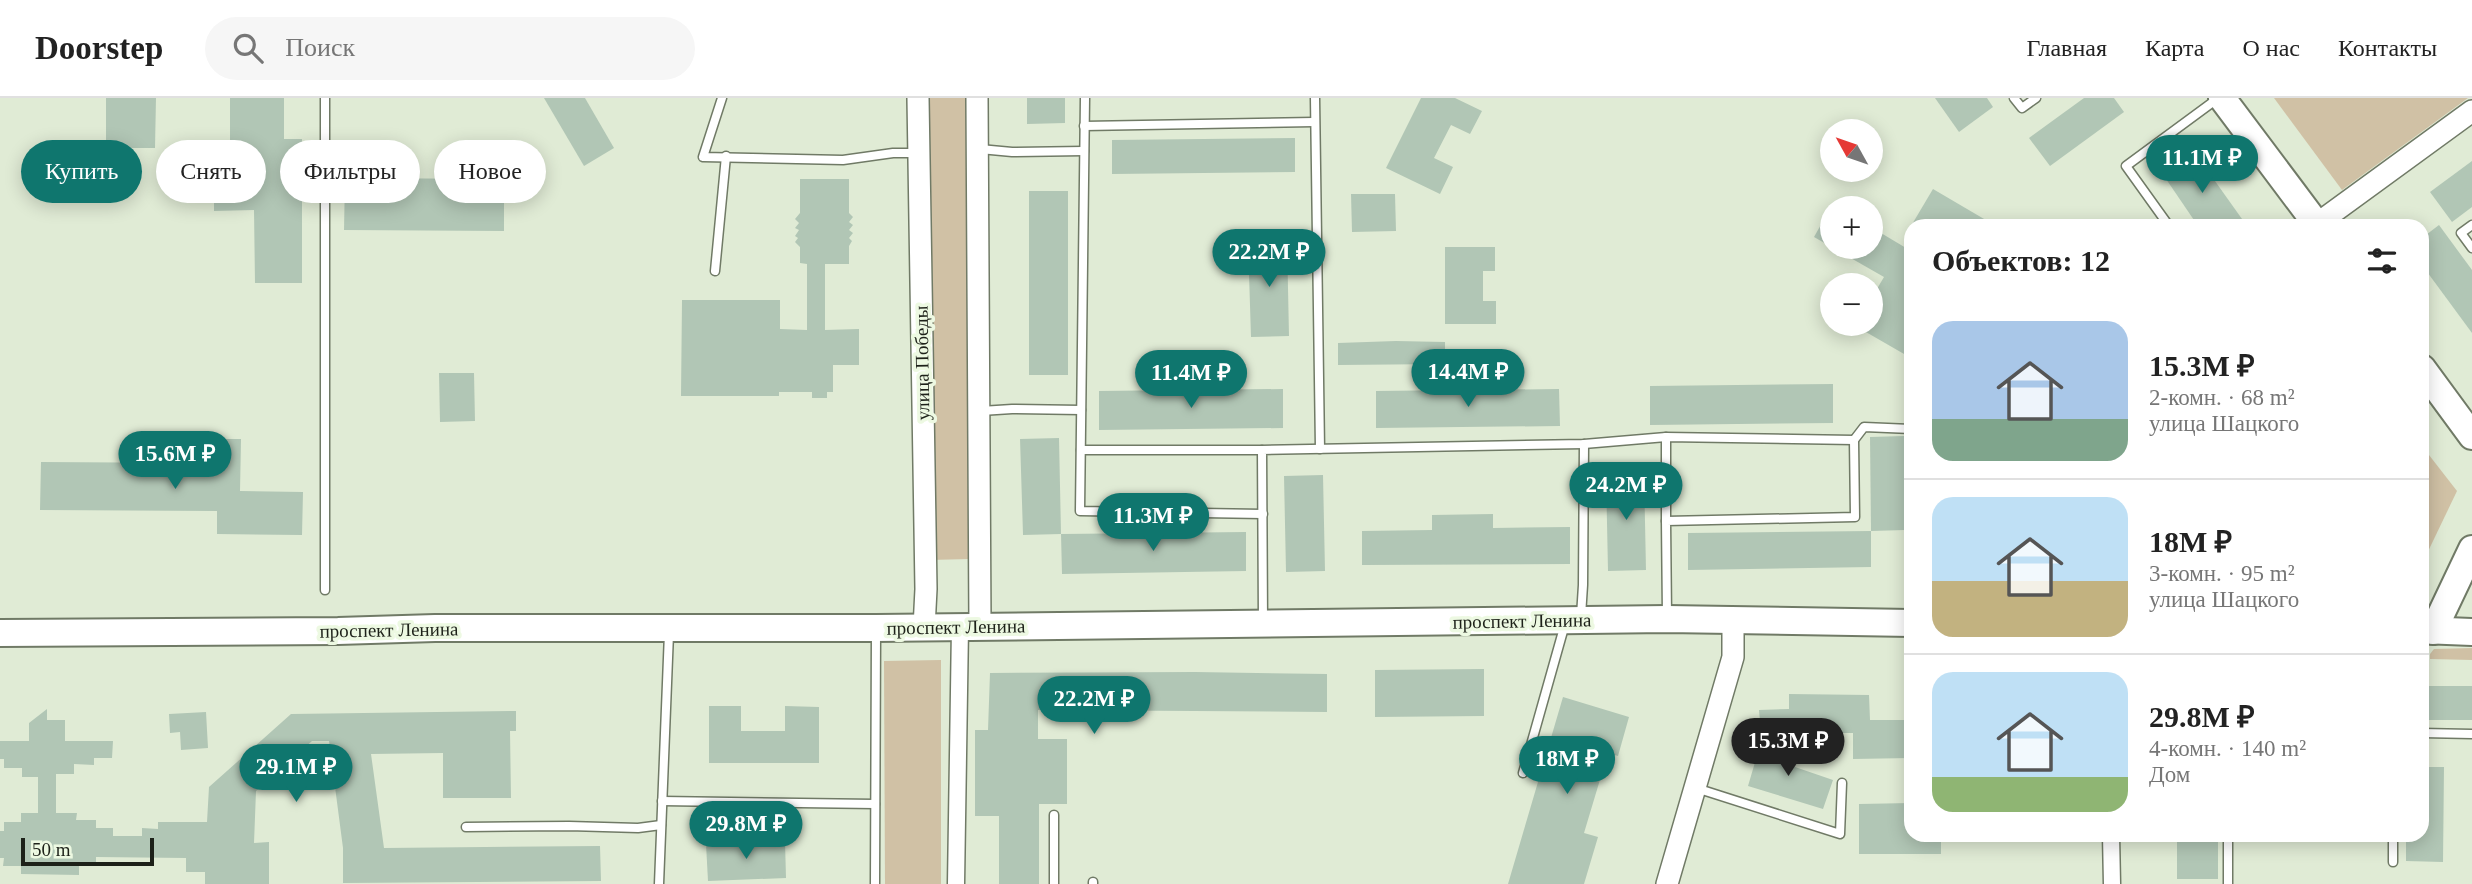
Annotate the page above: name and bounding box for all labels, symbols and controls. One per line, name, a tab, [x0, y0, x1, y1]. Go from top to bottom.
search box	[205, 17, 695, 80]
icon: search	[229, 29, 267, 67]
text: Doorstep	[35, 30, 163, 66]
text: Поиск	[285, 33, 355, 62]
text: Главная	[2026, 35, 2107, 61]
text: Карта	[2145, 35, 2204, 61]
text: О нас	[2242, 35, 2300, 61]
text: Контакты	[2338, 35, 2437, 61]
north arrow	[1820, 119, 1883, 182]
map controls	[1820, 119, 1883, 336]
pin: 11.1M ₽	[2137, 136, 2267, 195]
chip: Купить	[21, 140, 142, 203]
chip: Снять	[156, 140, 266, 203]
chip: Фильтры	[280, 140, 420, 203]
chip: Новое	[434, 140, 546, 203]
text: 11.1M ₽	[2162, 145, 2242, 170]
button: +	[1820, 196, 1883, 259]
pin: 22.2M ₽	[1204, 230, 1334, 289]
text: 22.2M ₽	[1228, 239, 1310, 264]
icon: filters	[2363, 242, 2401, 280]
text: Объектов: 12	[1932, 244, 2110, 277]
button: −	[1820, 273, 1883, 336]
street label: улица Победы	[910, 305, 934, 421]
icon: home	[1988, 349, 2072, 433]
text: 15.3M ₽	[2149, 349, 2255, 382]
pin: 11.4M ₽	[1126, 350, 1256, 410]
pin: 14.4M ₽	[1403, 350, 1533, 409]
text: 14.4M ₽	[1427, 359, 1509, 384]
text: 11.4M ₽	[1151, 360, 1231, 385]
text: 2-комн. · 68 m²	[2149, 385, 2295, 410]
text: улица Шацкого	[2149, 411, 2299, 436]
pin: 15.6M ₽	[110, 432, 240, 491]
text: 15.6M ₽	[134, 441, 216, 466]
pin: 24.2M ₽	[1561, 462, 1691, 522]
text: 24.2M ₽	[1585, 472, 1667, 497]
pin: 11.3M ₽	[1088, 494, 1218, 553]
text: 11.3M ₽	[1113, 503, 1193, 528]
icon: home	[1988, 525, 2072, 609]
text: 18M ₽	[2149, 525, 2232, 558]
text: 3-комн. · 95 m²	[2149, 561, 2295, 586]
text: улица Шацкого	[2149, 587, 2299, 612]
street label: проспект Ленина	[1452, 609, 1592, 633]
street label: проспект Ленина	[886, 615, 1026, 639]
street label: проспект Ленина	[319, 618, 459, 642]
pin: 22.2M ₽	[1029, 676, 1159, 736]
text: 22.2M ₽	[1053, 686, 1135, 711]
icon: home	[1988, 700, 2072, 784]
text: 29.8M ₽	[2149, 700, 2255, 733]
pin: 15.3M ₽	[1723, 718, 1853, 778]
text: 15.3M ₽	[1747, 728, 1829, 753]
pin: 18M ₽	[1518, 736, 1616, 796]
text: 4-комн. · 140 m²	[2149, 736, 2306, 761]
pin: 29.1M ₽	[231, 744, 361, 804]
text: 18M ₽	[1535, 746, 1599, 771]
text: 29.1M ₽	[255, 754, 337, 779]
text: Дом	[2149, 762, 2190, 787]
pin: 29.8M ₽	[681, 802, 811, 861]
text: 29.8M ₽	[705, 811, 787, 836]
scale bar	[21, 835, 154, 867]
text: 50 m	[32, 839, 71, 860]

